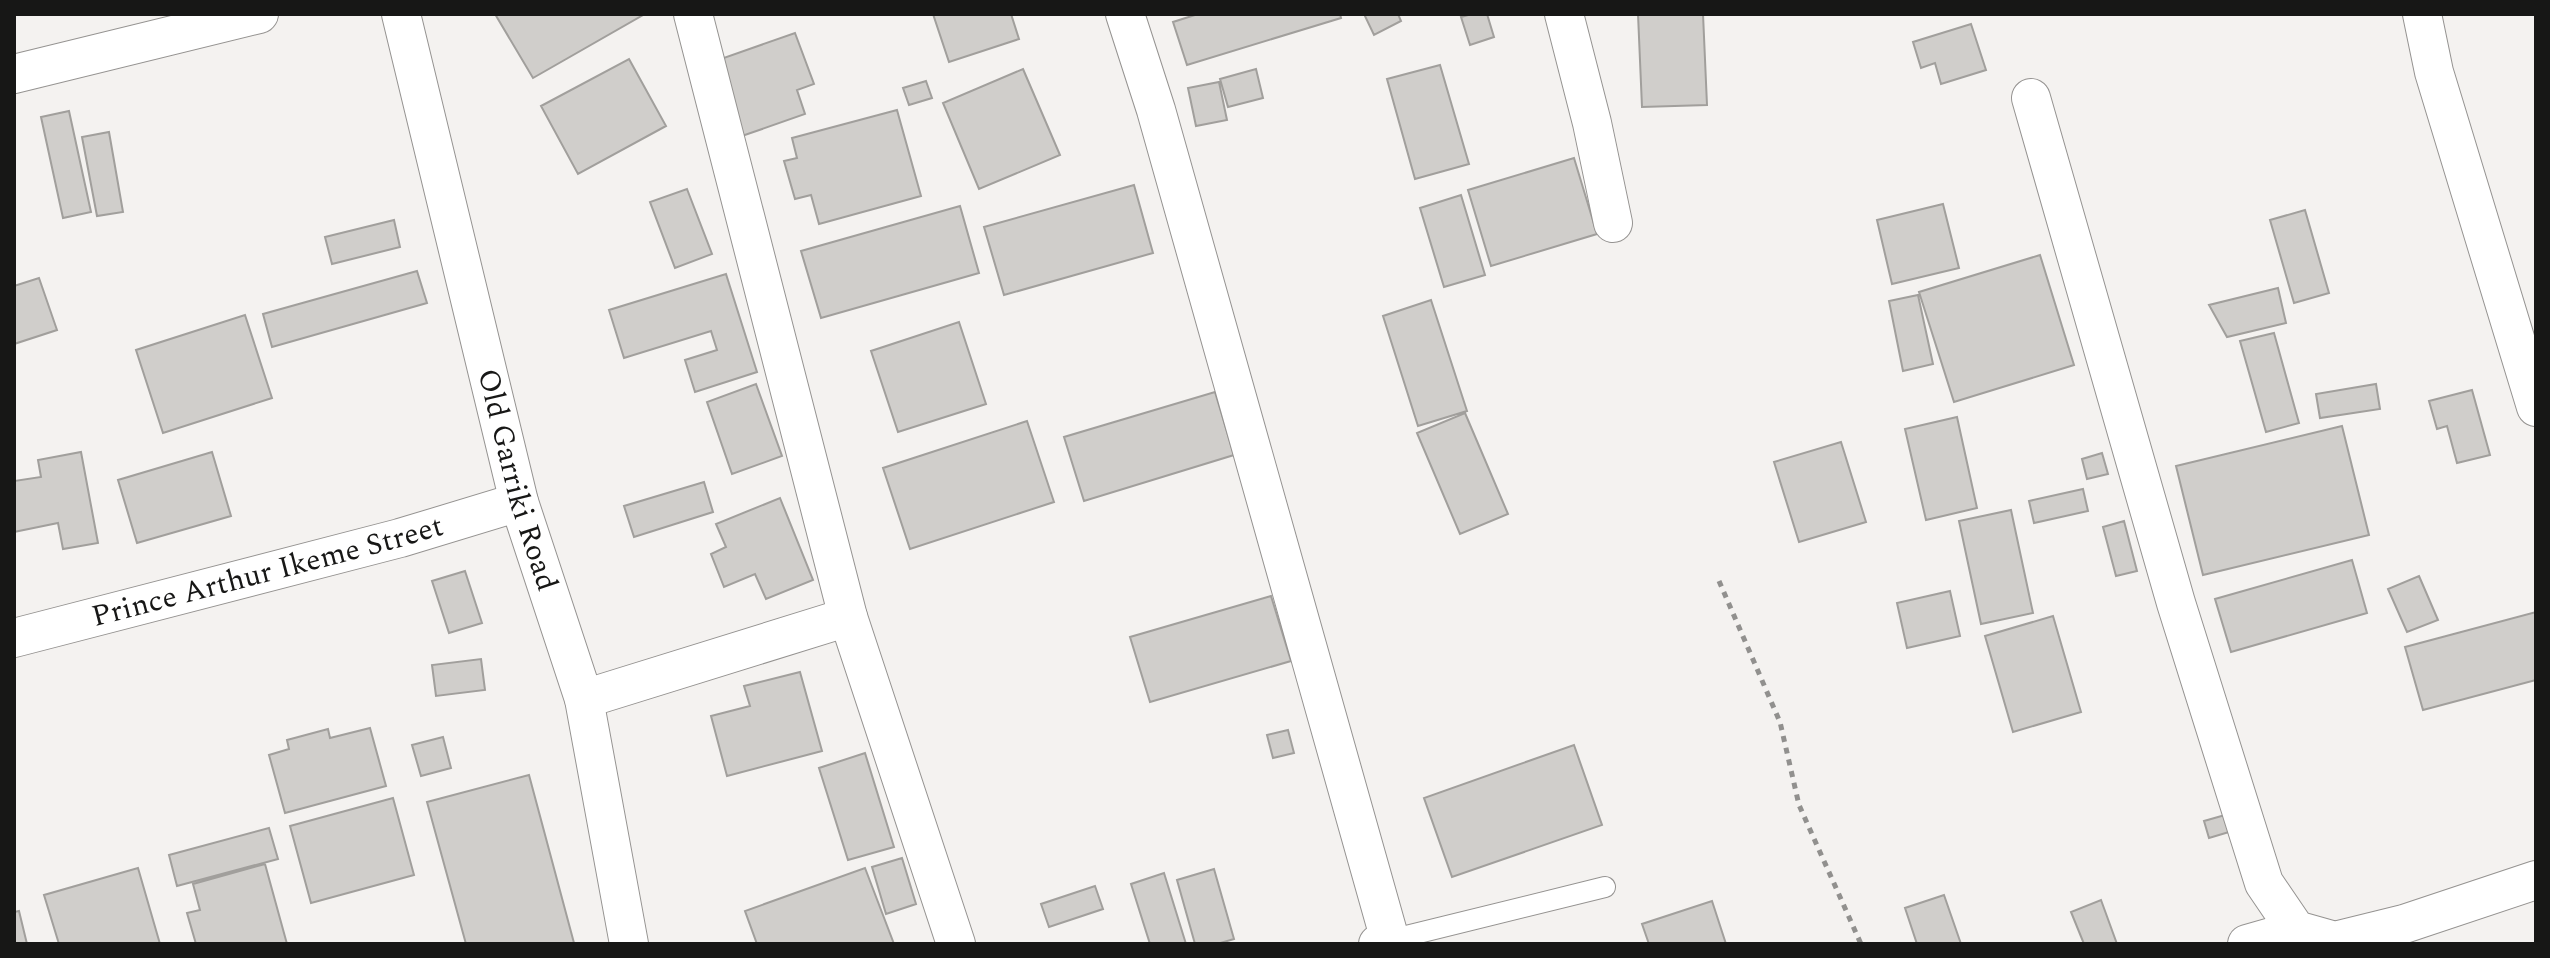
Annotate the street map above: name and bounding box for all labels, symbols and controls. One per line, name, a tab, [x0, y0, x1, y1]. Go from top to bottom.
street label: Old Garriki Road	[465, 364, 570, 597]
street label: Prince Arthur Ikeme Street	[87, 503, 449, 640]

